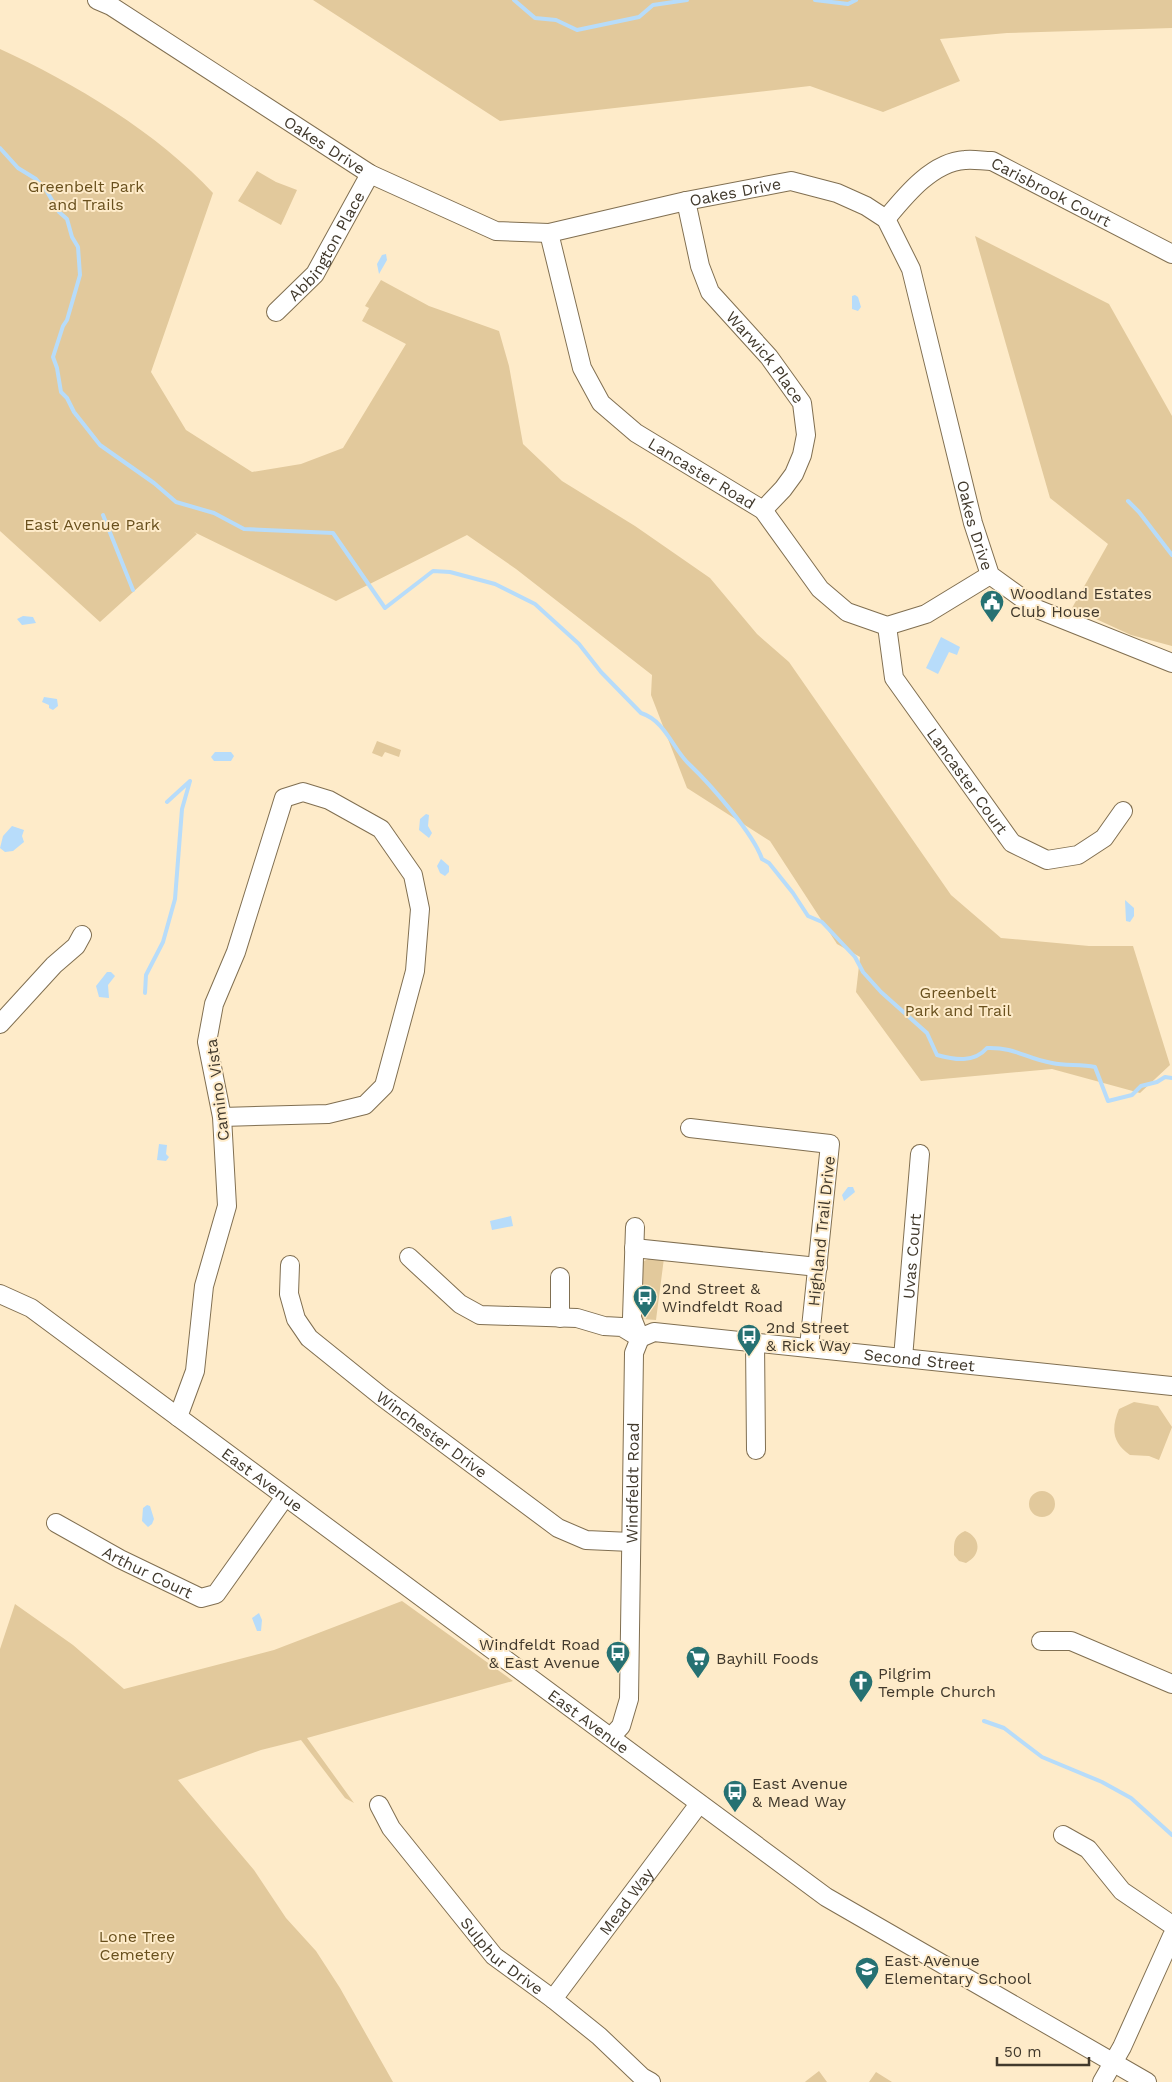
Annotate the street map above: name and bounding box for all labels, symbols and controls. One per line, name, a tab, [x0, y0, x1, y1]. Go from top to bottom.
street label: Oakes Drive	[280, 112, 369, 178]
street label: Carisbrook Court	[988, 153, 1114, 231]
street label: Oakes Drive	[688, 174, 783, 210]
park label: Greenbelt Park and Trails	[28, 177, 144, 214]
street label: Abbington Place	[284, 188, 369, 305]
street label: Warwick Place	[722, 307, 808, 407]
street label: Lancaster Road	[645, 434, 759, 513]
street label: Oakes Drive	[953, 478, 997, 573]
park label: East Avenue Park	[24, 515, 160, 534]
place label: Woodland Estates Club House	[1010, 584, 1152, 621]
public building icon: Woodland Estates Club House	[979, 589, 1005, 623]
street label: Lancaster Court	[923, 724, 1012, 838]
park label: Greenbelt Park and Trail	[905, 983, 1011, 1020]
street label: Camino Vista	[202, 1038, 233, 1142]
street label: Highland Trail Drive	[804, 1155, 839, 1307]
street label: Uvas Court	[899, 1213, 925, 1300]
place label: 2nd Street & Windfeldt Road	[662, 1279, 783, 1316]
bus stop icon: 2nd Street & Windfeldt Road	[632, 1284, 658, 1318]
place label: 2nd Street & Rick Way	[766, 1318, 851, 1355]
bus stop icon: 2nd Street & Rick Way	[736, 1323, 762, 1357]
street label: Second Street	[863, 1345, 976, 1375]
street label: Winchester Drive	[372, 1387, 491, 1482]
street label: Windfeldt Road	[622, 1422, 643, 1544]
street label: East Avenue	[218, 1444, 306, 1516]
street label: Arthur Court	[99, 1542, 196, 1603]
place label: Windfeldt Road & East Avenue	[479, 1635, 600, 1672]
bus stop icon: Windfeldt Road & East Avenue	[605, 1640, 631, 1674]
supermarket icon: Bayhill Foods	[685, 1645, 711, 1679]
place label: Bayhill Foods	[716, 1649, 819, 1668]
place label: Pilgrim Temple Church	[878, 1664, 996, 1701]
church icon: Pilgrim Temple Church	[848, 1669, 874, 1703]
street label: East Avenue	[544, 1685, 633, 1758]
place label: East Avenue & Mead Way	[752, 1774, 848, 1811]
bus stop icon: East Avenue & Mead Way	[722, 1779, 748, 1813]
street label: Mead Way	[595, 1864, 658, 1939]
street label: Sulphur Drive	[457, 1913, 547, 1999]
park label: Lone Tree Cemetery	[99, 1927, 175, 1964]
place label: East Avenue Elementary School	[884, 1951, 1032, 1988]
school or university icon: East Avenue Elementary School	[854, 1956, 880, 1990]
scale bar	[997, 2034, 1090, 2066]
text: 50 m	[1004, 2043, 1041, 2061]

